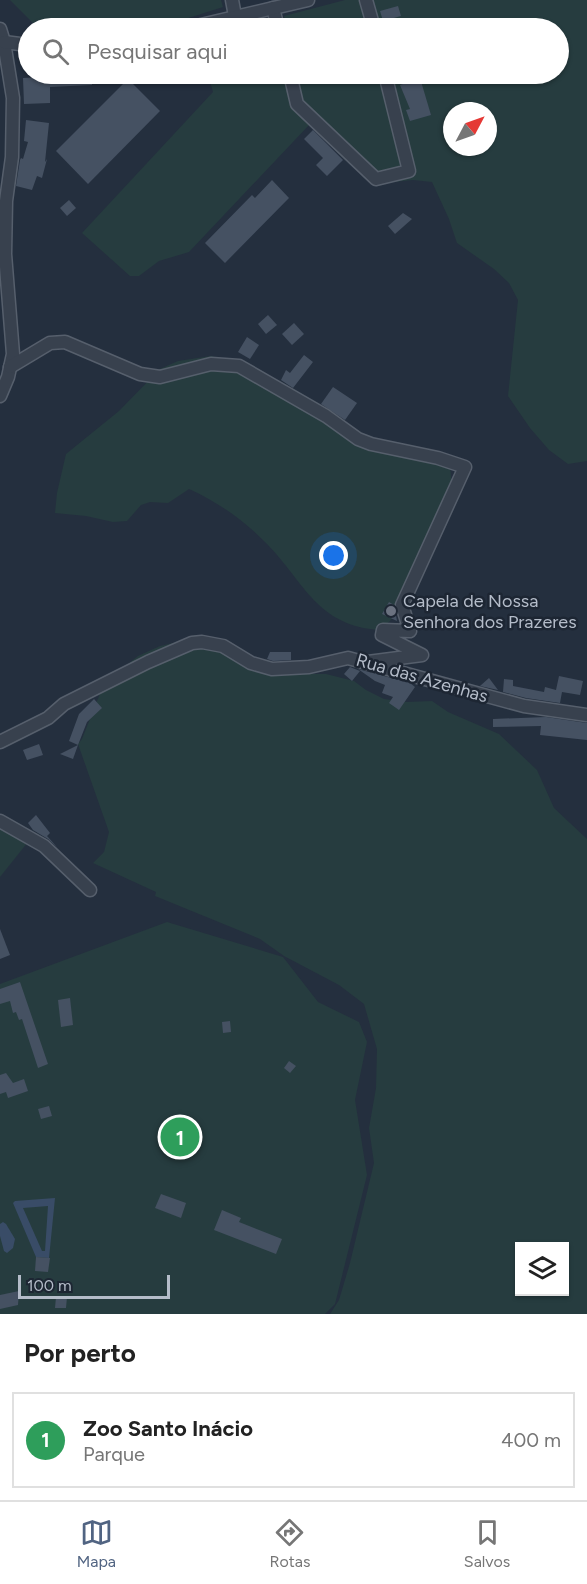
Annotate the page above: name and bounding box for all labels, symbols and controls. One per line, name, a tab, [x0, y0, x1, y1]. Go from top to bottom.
search box	[18, 18, 569, 84]
icon: search	[39, 35, 72, 68]
text: Pesquisar aqui	[87, 38, 228, 65]
north arrow	[443, 102, 497, 156]
your location	[319, 541, 348, 570]
place label: Capela de Nossa Senhora dos Prazeres	[403, 590, 577, 633]
marker: Capela de Nossa Senhora dos Prazeres	[384, 604, 398, 618]
street label: Rua das Azenhas	[354, 649, 490, 707]
pin: 1	[160, 1114, 200, 1160]
map controls	[515, 1242, 569, 1296]
button: layers	[515, 1242, 569, 1296]
scale bar	[18, 1272, 170, 1300]
text: 100 m	[27, 1276, 72, 1295]
text: Por perto	[24, 1337, 136, 1369]
text: Zoo Santo Inácio	[83, 1415, 253, 1442]
text: 1	[41, 1428, 50, 1452]
text: 400 m	[501, 1428, 561, 1452]
text: Parque	[83, 1442, 145, 1466]
tab: Mapa	[77, 1516, 116, 1571]
tab: Rotas	[269, 1516, 310, 1571]
tab: Salvos	[464, 1516, 510, 1571]

